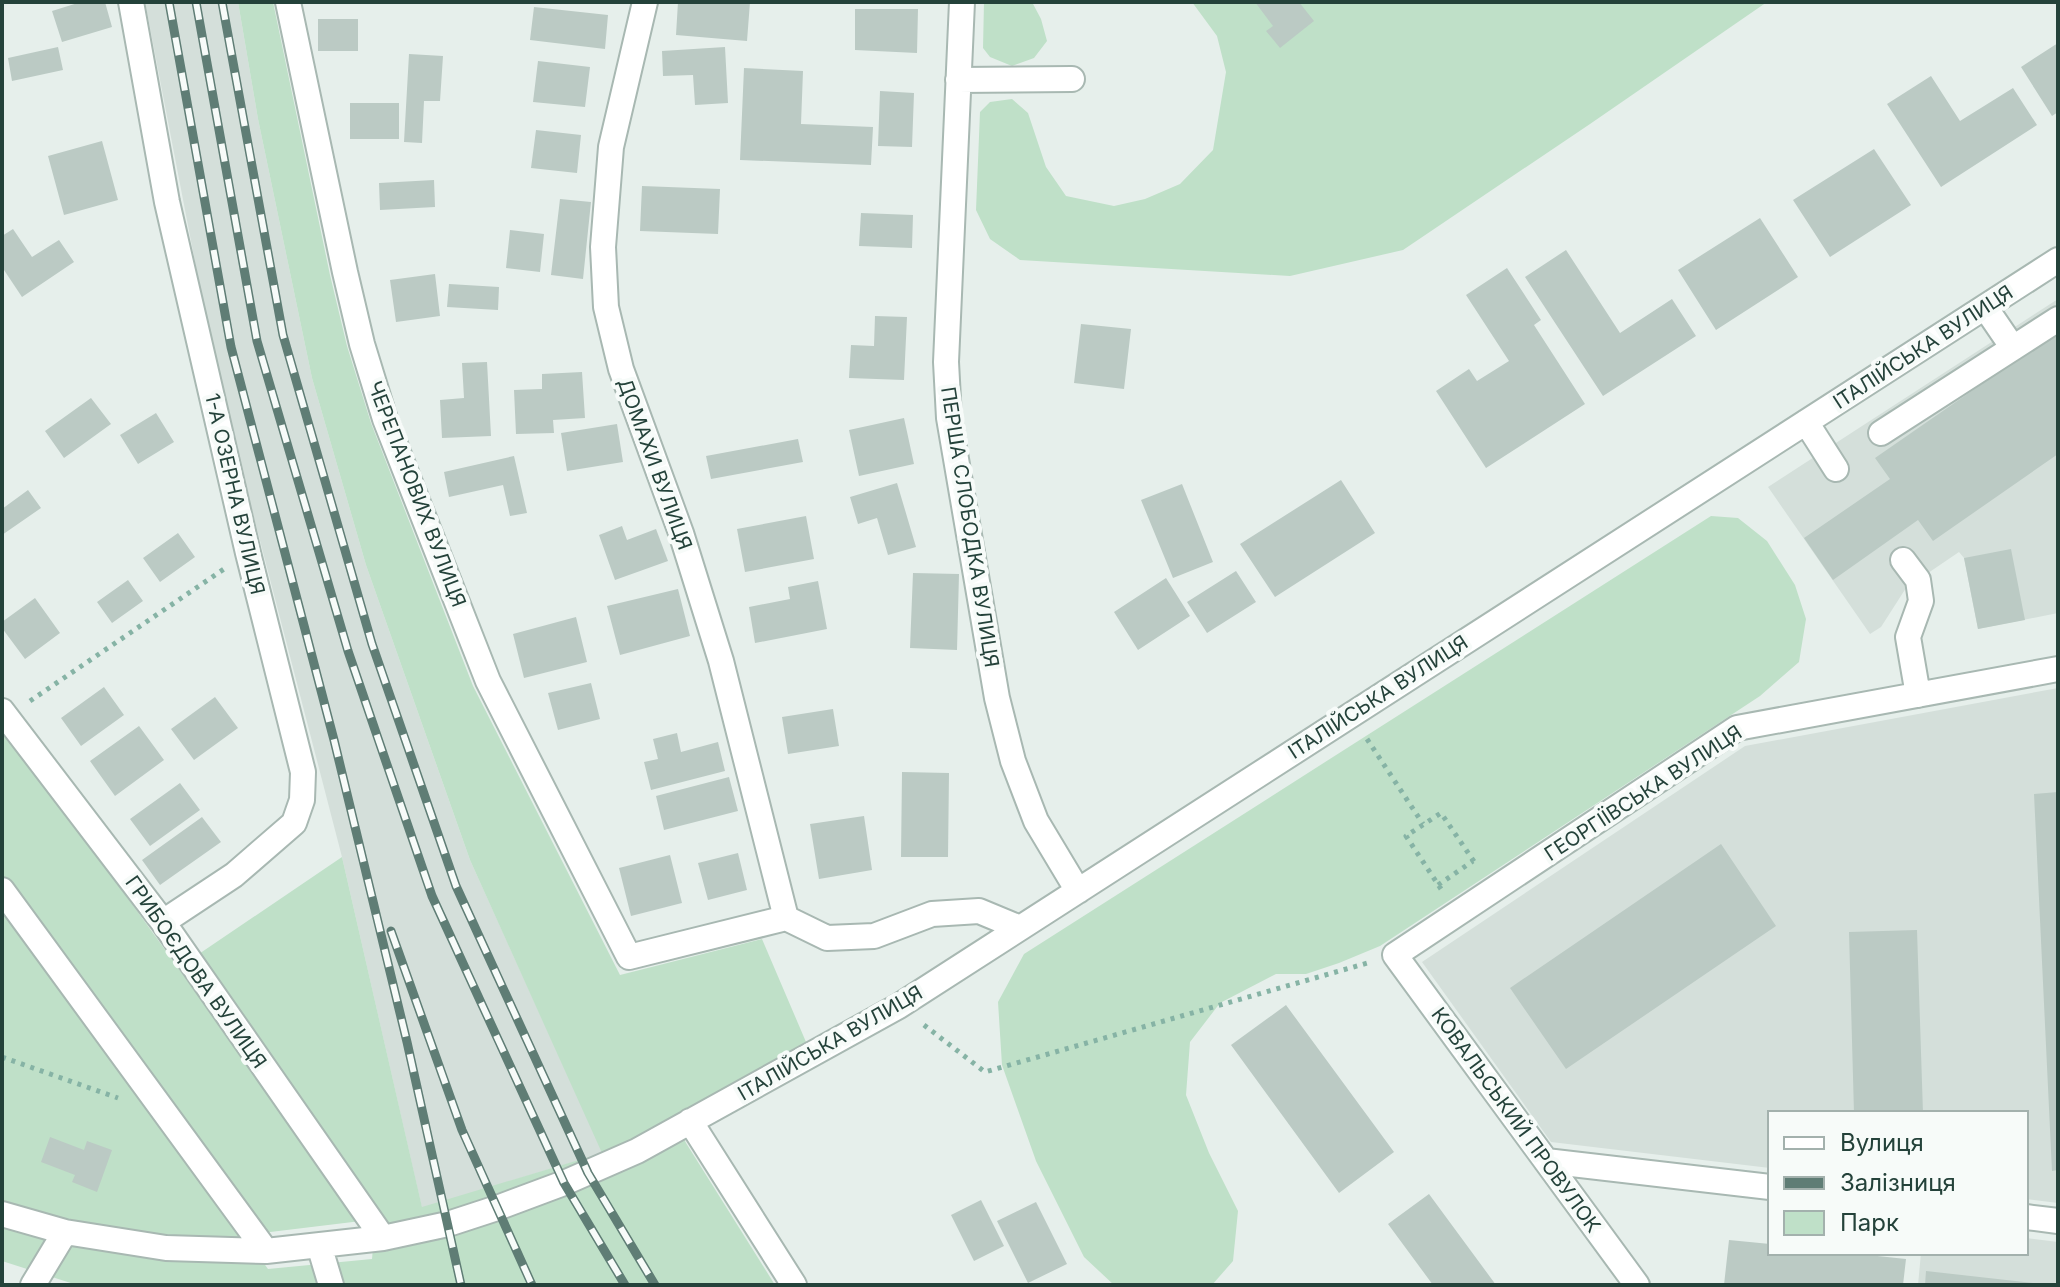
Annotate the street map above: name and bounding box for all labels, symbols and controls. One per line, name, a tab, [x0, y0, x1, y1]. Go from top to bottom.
street label: ІТАЛІЙСЬКА ВУЛИЦЯ	[1828, 279, 2017, 414]
street label: ДОМАХИ ВУЛИЦЯ	[613, 375, 697, 553]
street label: ЧЕРЕПАНОВИХ ВУЛИЦЯ	[363, 378, 471, 610]
street label: ПЕРША СЛОБОДКА ВУЛИЦЯ	[936, 385, 1004, 669]
street label: 1-А ОЗЕРНА ВУЛИЦЯ	[200, 391, 270, 597]
street label: ІТАЛІЙСЬКА ВУЛИЦЯ	[1283, 629, 1472, 764]
street label: ГЕОРГІЇВСЬКА ВУЛИЦЯ	[1540, 720, 1746, 866]
street label: ГРИБОЄДОВА ВУЛИЦЯ	[120, 871, 272, 1073]
street label: ІТАЛІЙСЬКА ВУЛИЦЯ	[733, 979, 927, 1106]
street label: КОВАЛЬСЬКИЙ ПРОВУЛОК	[1426, 1002, 1606, 1237]
legend	[1768, 1111, 2028, 1255]
text: Вулиця	[1840, 1128, 1924, 1157]
text: Залізниця	[1840, 1168, 1956, 1197]
text: Парк	[1840, 1208, 1899, 1237]

